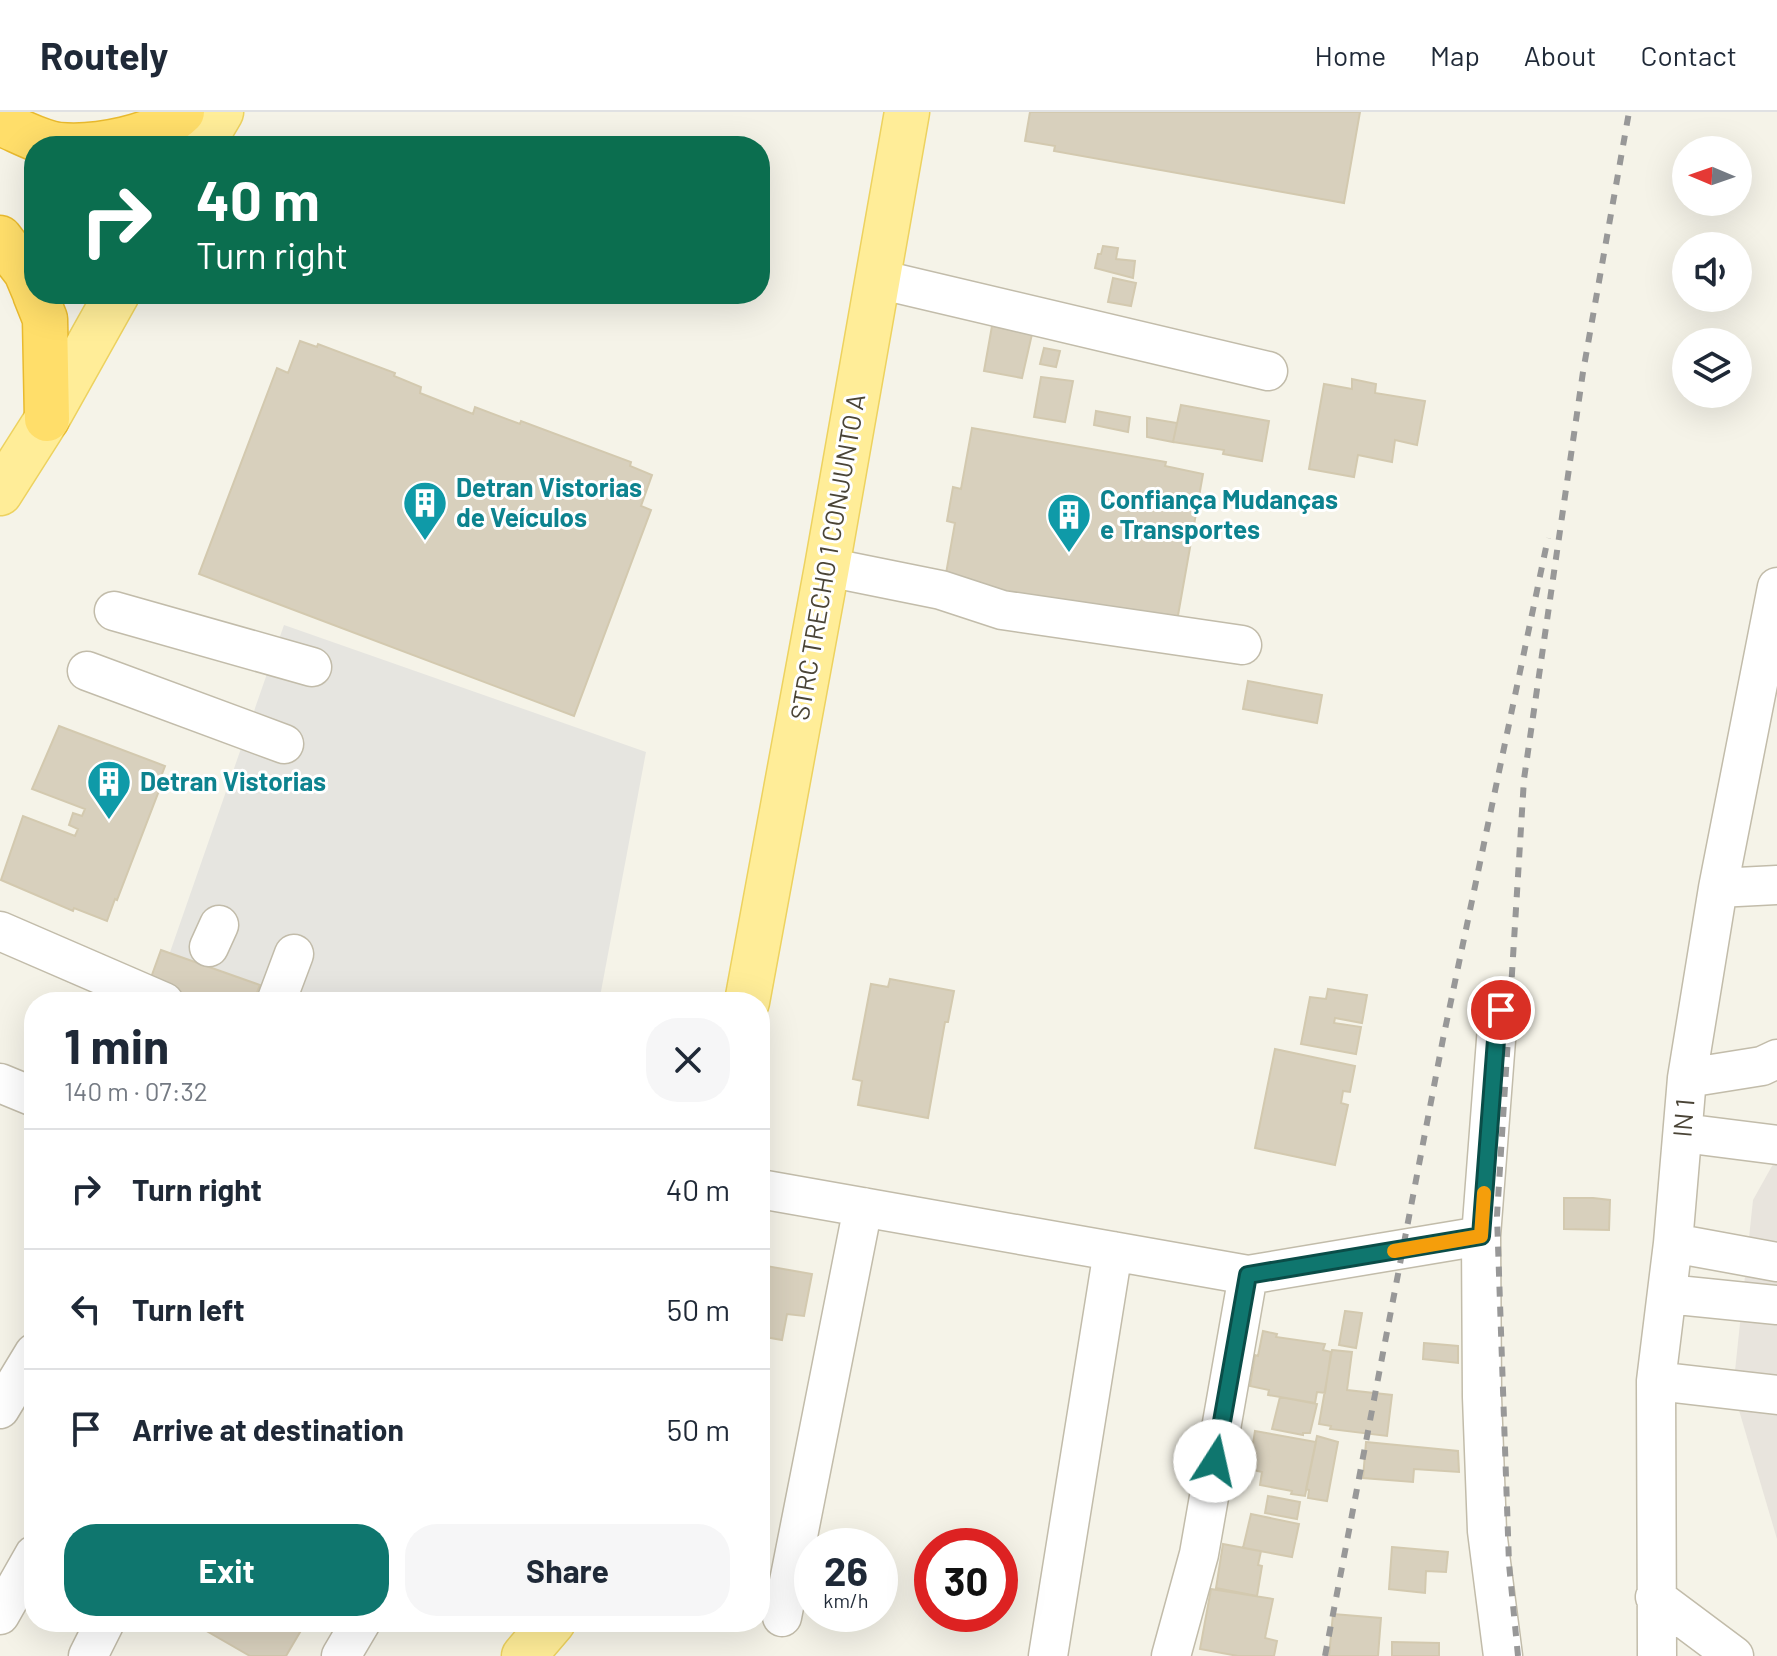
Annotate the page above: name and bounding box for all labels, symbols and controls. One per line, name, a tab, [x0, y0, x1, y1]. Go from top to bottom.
text: Routely	[40, 32, 168, 78]
text: Home	[1315, 38, 1386, 72]
text: Map	[1430, 38, 1480, 72]
text: About	[1524, 38, 1596, 72]
text: Contact	[1640, 38, 1737, 72]
north arrow	[1672, 136, 1752, 216]
map controls	[1672, 136, 1752, 408]
text: 40 m	[196, 165, 320, 232]
icon: right	[64, 168, 168, 272]
button: sound	[1672, 232, 1752, 312]
text: Turn right	[196, 233, 348, 276]
button: layers	[1672, 328, 1752, 408]
street label: STRC TRECHO 1 CONJUNTO A	[783, 391, 871, 722]
place label: Detran Vistorias de Veículos	[456, 471, 642, 532]
building icon: Detran Vistorias de Veículos	[401, 479, 449, 542]
place label: Confiança Mudanças e Transportes	[1100, 483, 1338, 544]
building icon: Confiança Mudanças e Transportes	[1045, 491, 1093, 554]
building icon: Detran Vistorias	[85, 758, 133, 821]
place label: Detran Vistorias	[140, 765, 326, 796]
pin	[1467, 976, 1535, 1044]
icon: arrive	[1479, 988, 1523, 1032]
text: 1 min	[64, 1016, 169, 1074]
button: close	[646, 1018, 730, 1102]
text: 140 m · 07:32	[64, 1075, 208, 1106]
street label: IN 1	[1665, 1097, 1700, 1138]
icon: right	[64, 1167, 108, 1211]
text: Turn right	[132, 1171, 262, 1207]
text: 40 m	[666, 1171, 730, 1207]
icon: left	[64, 1287, 108, 1331]
text: Turn left	[132, 1291, 245, 1327]
text: 50 m	[667, 1291, 730, 1327]
icon: arrive	[64, 1407, 108, 1451]
text: Arrive at destination	[132, 1411, 404, 1447]
text: 50 m	[667, 1411, 730, 1447]
position arrow	[1173, 1419, 1257, 1503]
button: Exit	[64, 1524, 389, 1616]
button: Share	[405, 1524, 730, 1616]
speed limit sign: 30	[914, 1528, 1018, 1632]
text: 26	[824, 1546, 868, 1594]
text: km/h	[823, 1588, 869, 1612]

